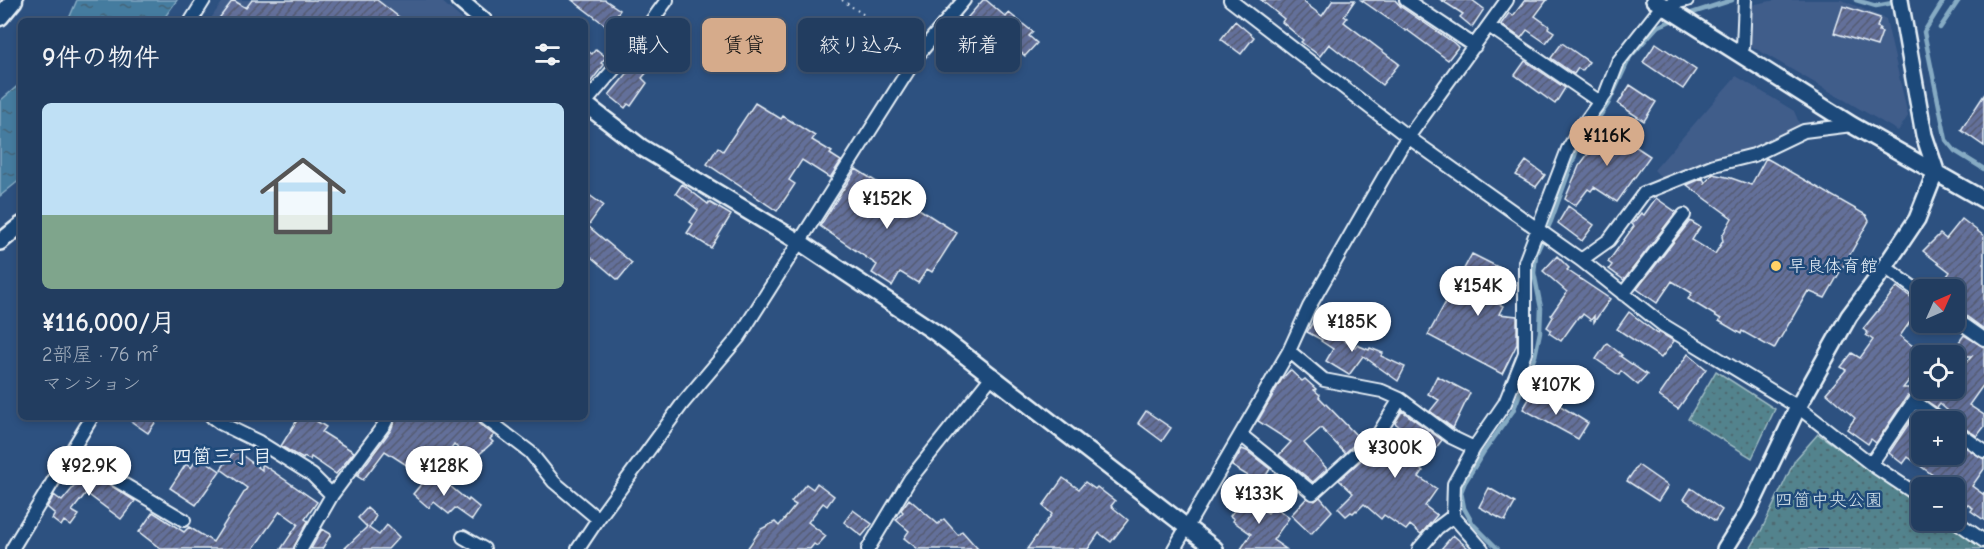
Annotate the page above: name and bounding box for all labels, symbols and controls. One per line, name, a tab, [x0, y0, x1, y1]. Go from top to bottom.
chip: 購入	[606, 18, 690, 72]
chip: 賃貸	[702, 18, 786, 72]
chip: 絞り込み	[798, 18, 924, 72]
chip: 新着	[936, 18, 1020, 72]
icon: filters	[531, 38, 564, 71]
text: 9件の物件	[42, 43, 160, 73]
pin: ¥116K	[1565, 116, 1649, 167]
text: ¥116K	[1583, 124, 1631, 147]
icon: home	[249, 142, 357, 250]
pin: ¥152K	[845, 179, 929, 230]
text: ¥152K	[862, 187, 912, 210]
place label: 早良体育館	[1788, 256, 1878, 277]
marker: 早良体育館	[1769, 259, 1783, 273]
pin: ¥154K	[1436, 266, 1520, 317]
text: ¥154K	[1454, 274, 1502, 297]
north arrow	[1911, 279, 1965, 333]
map controls	[1911, 279, 1965, 531]
pin: ¥185K	[1310, 302, 1394, 353]
text: ¥116,000/月	[42, 308, 176, 338]
text: ¥185K	[1327, 310, 1377, 333]
text: 2部屋 · 76 m²	[42, 343, 158, 366]
button: locate	[1911, 345, 1965, 399]
pin: ¥107K	[1514, 365, 1598, 416]
text: マンション	[42, 372, 141, 395]
text: ¥107K	[1531, 373, 1581, 396]
button: +	[1911, 411, 1965, 465]
pin: ¥300K	[1353, 428, 1437, 479]
text: ¥300K	[1368, 436, 1422, 459]
district label: 四箇三丁目	[172, 445, 272, 468]
pin: ¥92.9K	[40, 446, 138, 497]
pin: ¥128K	[402, 446, 486, 497]
text: ¥92.9K	[61, 454, 117, 477]
text: ¥128K	[419, 454, 469, 477]
pin: ¥133K	[1217, 474, 1301, 525]
button: −	[1911, 477, 1965, 531]
text: ¥133K	[1235, 482, 1283, 505]
park label: 四箇中央公園	[1775, 490, 1883, 511]

